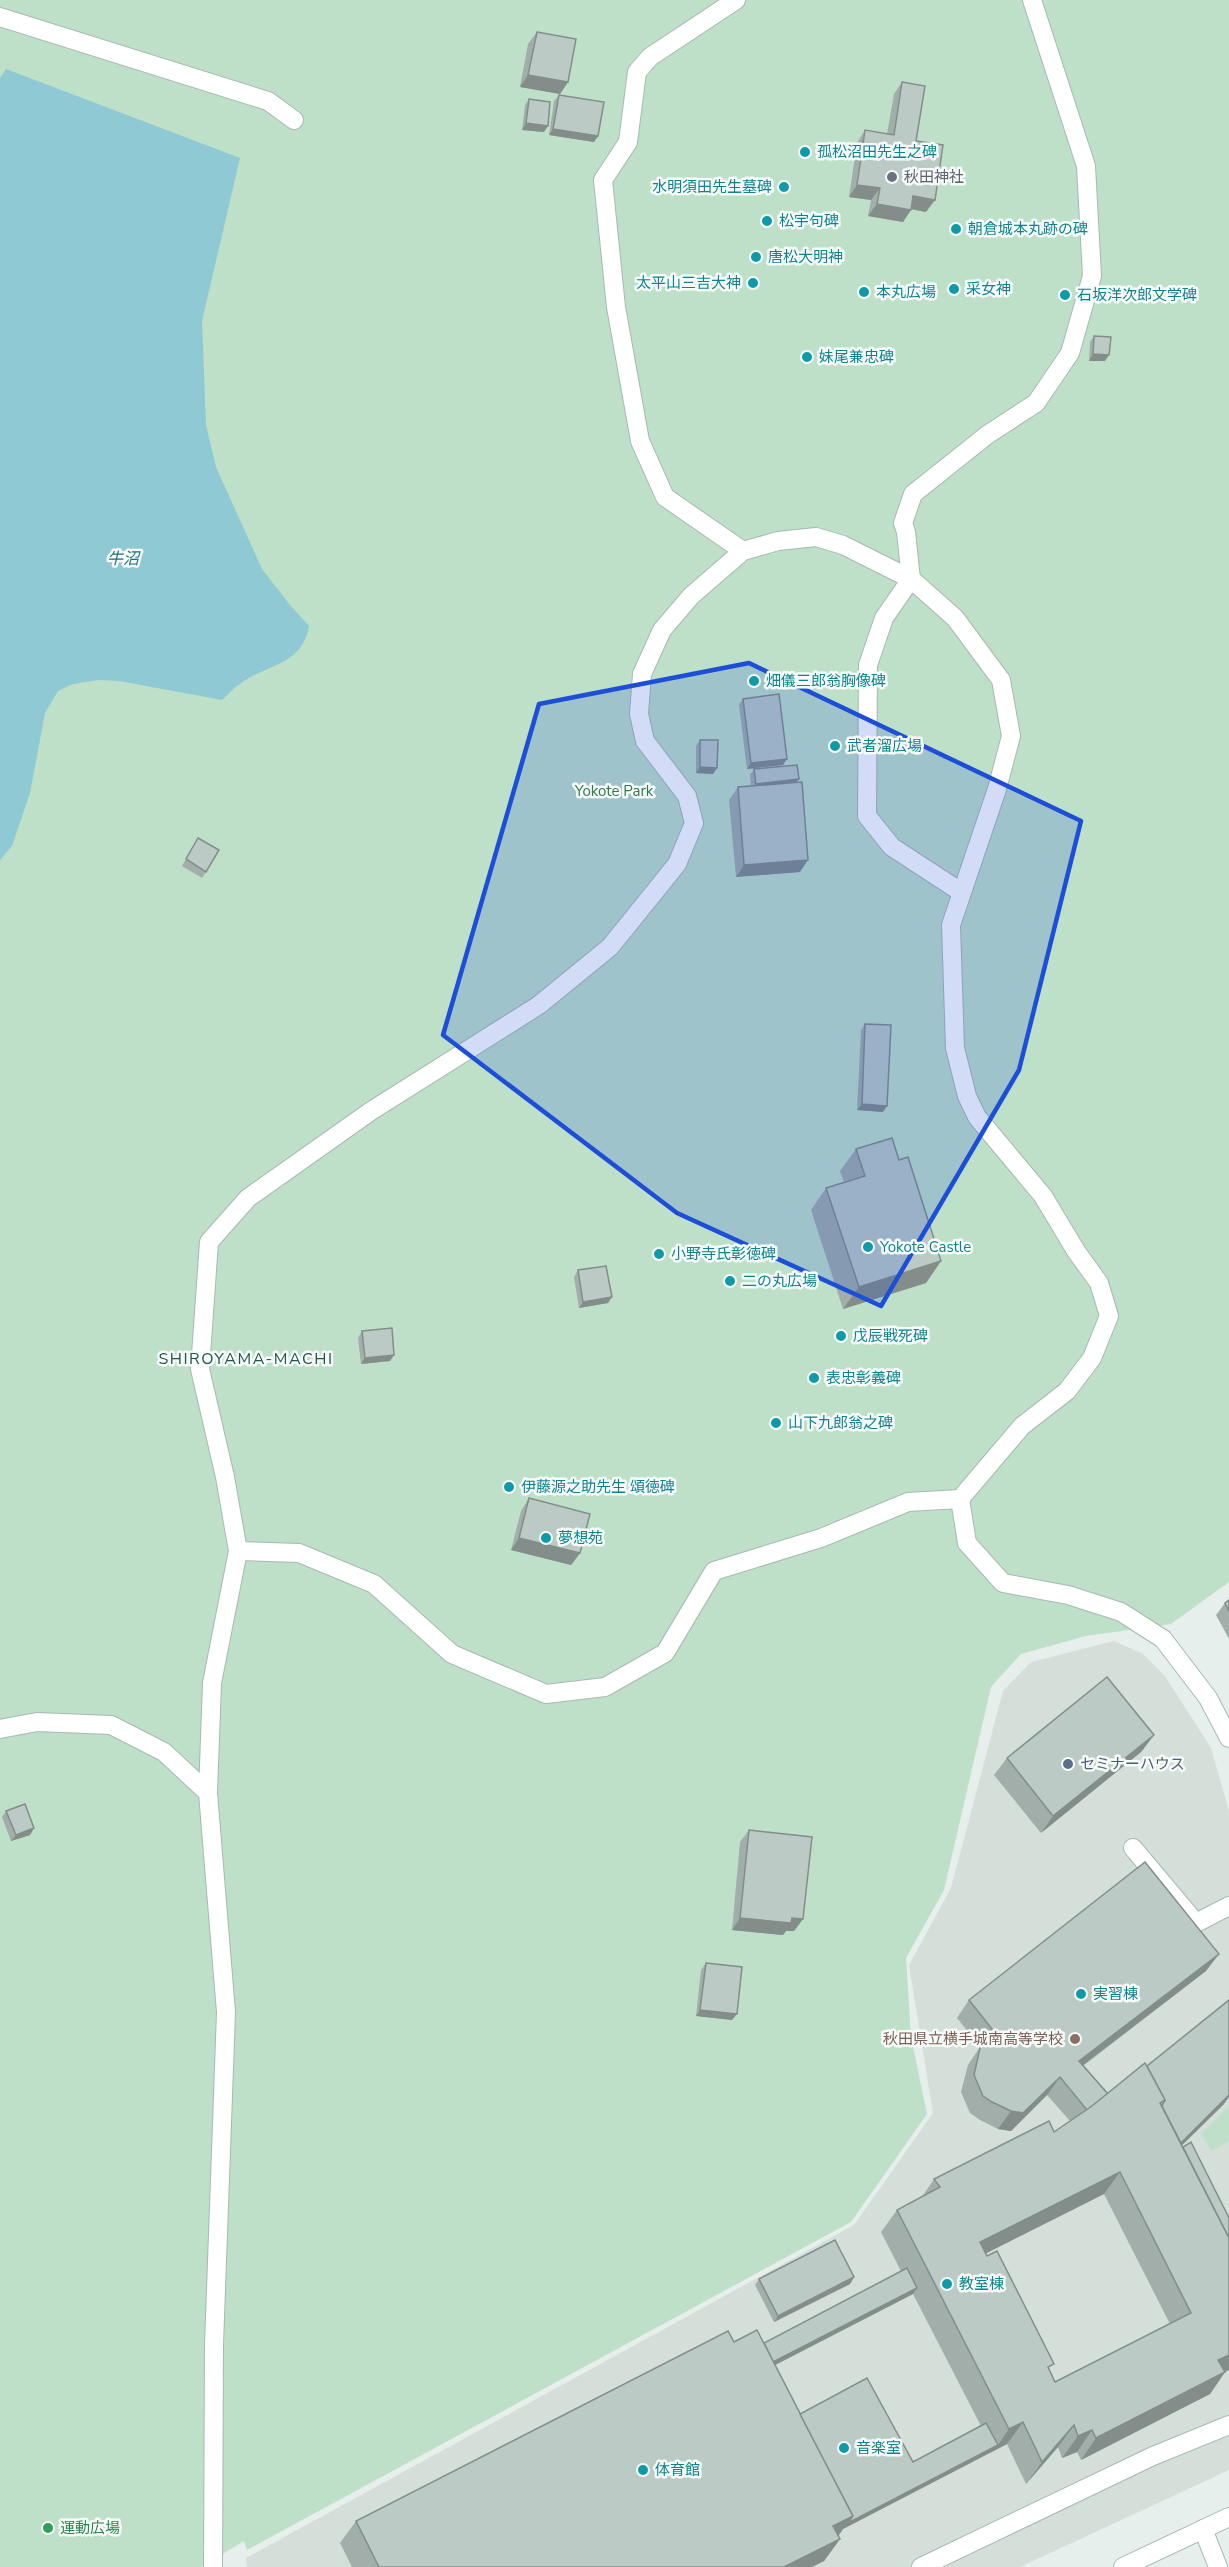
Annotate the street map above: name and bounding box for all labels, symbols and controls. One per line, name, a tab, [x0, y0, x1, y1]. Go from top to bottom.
place label: 孤松沼田先生之碑	[817, 142, 937, 162]
marker: 孤松沼田先生之碑	[798, 145, 812, 159]
place label: 秋田神社	[904, 167, 964, 187]
marker: 秋田神社	[885, 170, 899, 184]
place label: 水明須田先生墓碑	[652, 177, 772, 197]
marker: 水明須田先生墓碑	[777, 180, 791, 194]
place label: 松宇句碑	[779, 211, 839, 231]
marker: 松宇句碑	[760, 214, 774, 228]
place label: 朝倉城本丸跡の碑	[968, 219, 1088, 239]
marker: 朝倉城本丸跡の碑	[949, 222, 963, 236]
place label: 唐松大明神	[768, 247, 843, 267]
marker: 唐松大明神	[749, 250, 763, 264]
place label: 太平山三吉大神	[636, 273, 741, 293]
marker: 太平山三吉大神	[746, 276, 760, 290]
place label: 采女神	[966, 279, 1011, 299]
place label: 本丸広場	[876, 282, 936, 302]
marker: 采女神	[947, 282, 961, 296]
marker: 本丸広場	[857, 285, 871, 299]
place label: 石坂洋次郎文学碑	[1077, 285, 1197, 305]
marker: 石坂洋次郎文学碑	[1058, 288, 1072, 302]
place label: 妹尾兼忠碑	[819, 347, 894, 367]
marker: 妹尾兼忠碑	[800, 350, 814, 364]
water label: 牛沼	[107, 548, 141, 570]
place label: 畑儀三郎翁胸像碑	[766, 671, 886, 691]
marker: 畑儀三郎翁胸像碑	[747, 674, 761, 688]
place label: 武者溜広場	[847, 736, 922, 756]
marker: 武者溜広場	[828, 739, 842, 753]
park label: Yokote Park	[574, 781, 654, 801]
place label: Yokote Castle	[879, 1237, 971, 1257]
marker: Yokote Castle	[861, 1240, 875, 1254]
place label: 小野寺氏彰徳碑	[671, 1244, 776, 1264]
marker: 小野寺氏彰徳碑	[652, 1247, 666, 1261]
place label: 二の丸広場	[742, 1271, 817, 1291]
marker: 二の丸広場	[723, 1274, 737, 1288]
place label: 戊辰戦死碑	[853, 1326, 928, 1346]
marker: 戊辰戦死碑	[834, 1329, 848, 1343]
district label: SHIROYAMA-MACHI	[159, 1348, 333, 1370]
place label: 表忠彰義碑	[826, 1368, 901, 1388]
marker: 表忠彰義碑	[807, 1371, 821, 1385]
place label: 山下九郎翁之碑	[788, 1413, 893, 1433]
marker: 山下九郎翁之碑	[769, 1416, 783, 1430]
place label: 伊藤源之助先生 頌徳碑	[521, 1477, 675, 1497]
marker: 伊藤源之助先生 頌徳碑	[502, 1480, 516, 1494]
place label: 夢想苑	[558, 1528, 603, 1548]
marker: 夢想苑	[539, 1531, 553, 1545]
place label: セミナーハウス	[1080, 1754, 1185, 1774]
marker: セミナーハウス	[1061, 1757, 1075, 1771]
place label: 実習棟	[1093, 1984, 1138, 2004]
marker: 実習棟	[1074, 1987, 1088, 2001]
place label: 秋田県立横手城南高等学校	[883, 2029, 1063, 2049]
marker: 秋田県立横手城南高等学校	[1068, 2032, 1082, 2046]
place label: 教室棟	[959, 2274, 1004, 2294]
marker: 教室棟	[940, 2277, 954, 2291]
place label: 音楽室	[856, 2438, 901, 2458]
marker: 音楽室	[837, 2441, 851, 2455]
place label: 体育館	[655, 2460, 700, 2480]
marker: 体育館	[636, 2463, 650, 2477]
place label: 運動広場	[60, 2518, 120, 2538]
marker: 運動広場	[41, 2521, 55, 2535]

